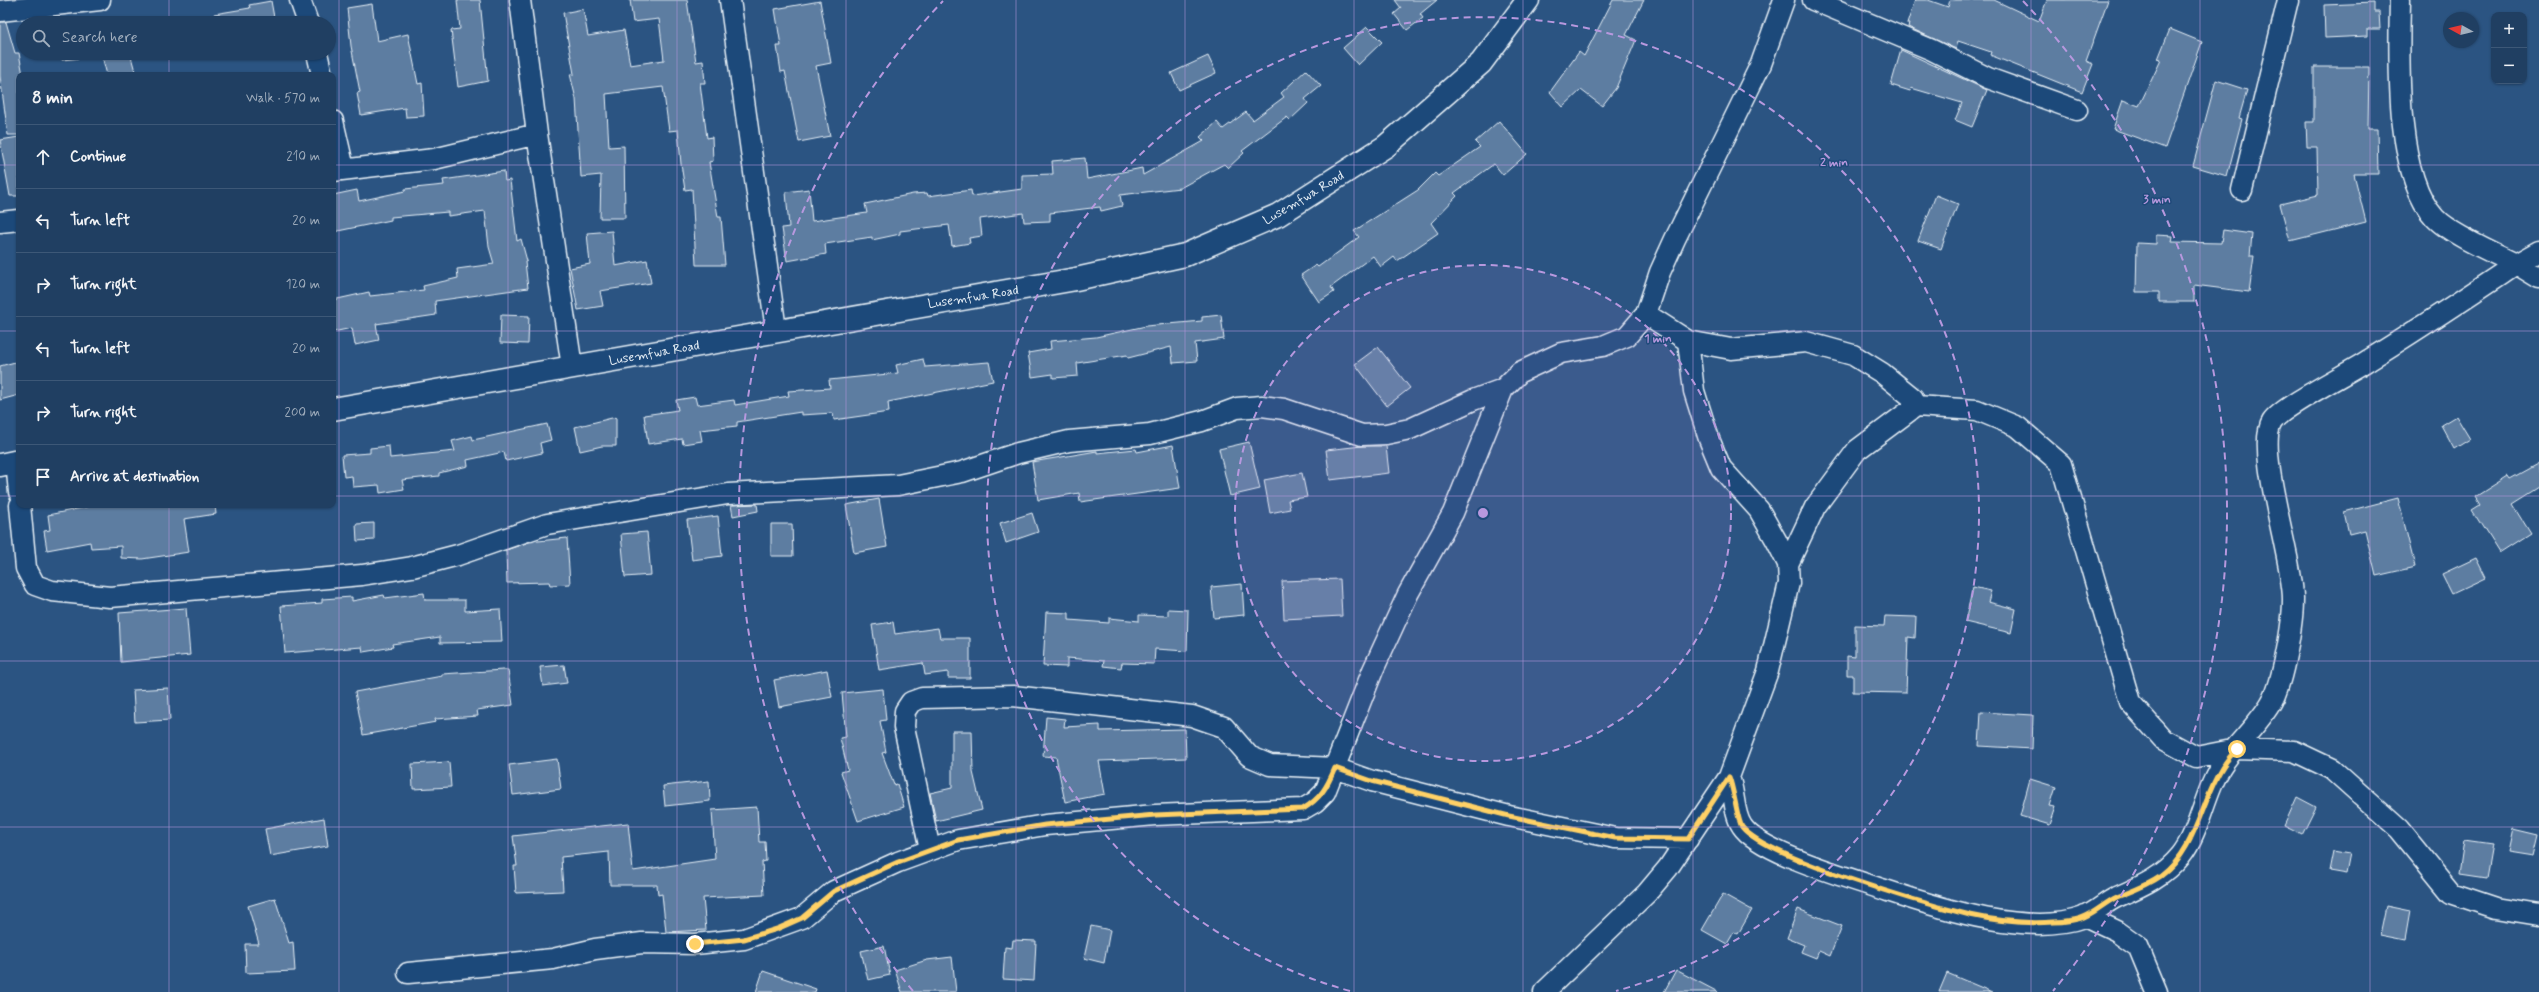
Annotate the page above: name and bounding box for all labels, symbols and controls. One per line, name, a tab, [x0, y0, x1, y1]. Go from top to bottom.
north arrow	[2443, 12, 2479, 48]
map controls	[2491, 12, 2527, 84]
button: +	[2491, 12, 2527, 48]
search box	[16, 16, 336, 60]
icon: search	[30, 27, 52, 49]
text: Search here	[62, 28, 138, 48]
button: −	[2491, 48, 2527, 84]
text: 8 min	[32, 87, 73, 109]
text: Walk · 570 m	[246, 90, 320, 107]
icon: ahead	[32, 146, 54, 168]
text: Continue	[70, 147, 126, 167]
text: 210 m	[286, 148, 320, 165]
text: 2 min	[1820, 155, 1848, 171]
street label: Lusemfwa Road	[1260, 167, 1347, 229]
text: 3 min	[2143, 192, 2171, 208]
icon: left	[32, 210, 54, 232]
text: Turn left	[70, 211, 130, 231]
text: 20 m	[292, 212, 320, 229]
icon: right	[32, 274, 54, 296]
text: Turn right	[70, 275, 137, 295]
text: 120 m	[286, 276, 320, 293]
street label: Lusemfwa Road	[927, 282, 1020, 313]
text: 1 min	[1644, 331, 1672, 347]
street label: Lusemfwa Road	[608, 337, 701, 370]
icon: left	[32, 338, 54, 360]
text: Turn left	[70, 339, 130, 359]
text: 20 m	[292, 340, 320, 357]
icon: right	[32, 402, 54, 424]
text: Turn right	[70, 403, 137, 423]
text: 200 m	[285, 404, 320, 421]
icon: arrive	[32, 466, 54, 488]
text: Arrive at destination	[70, 467, 199, 487]
centre of rings	[1476, 506, 1490, 520]
route start	[2228, 740, 2246, 758]
route end	[686, 935, 704, 953]

